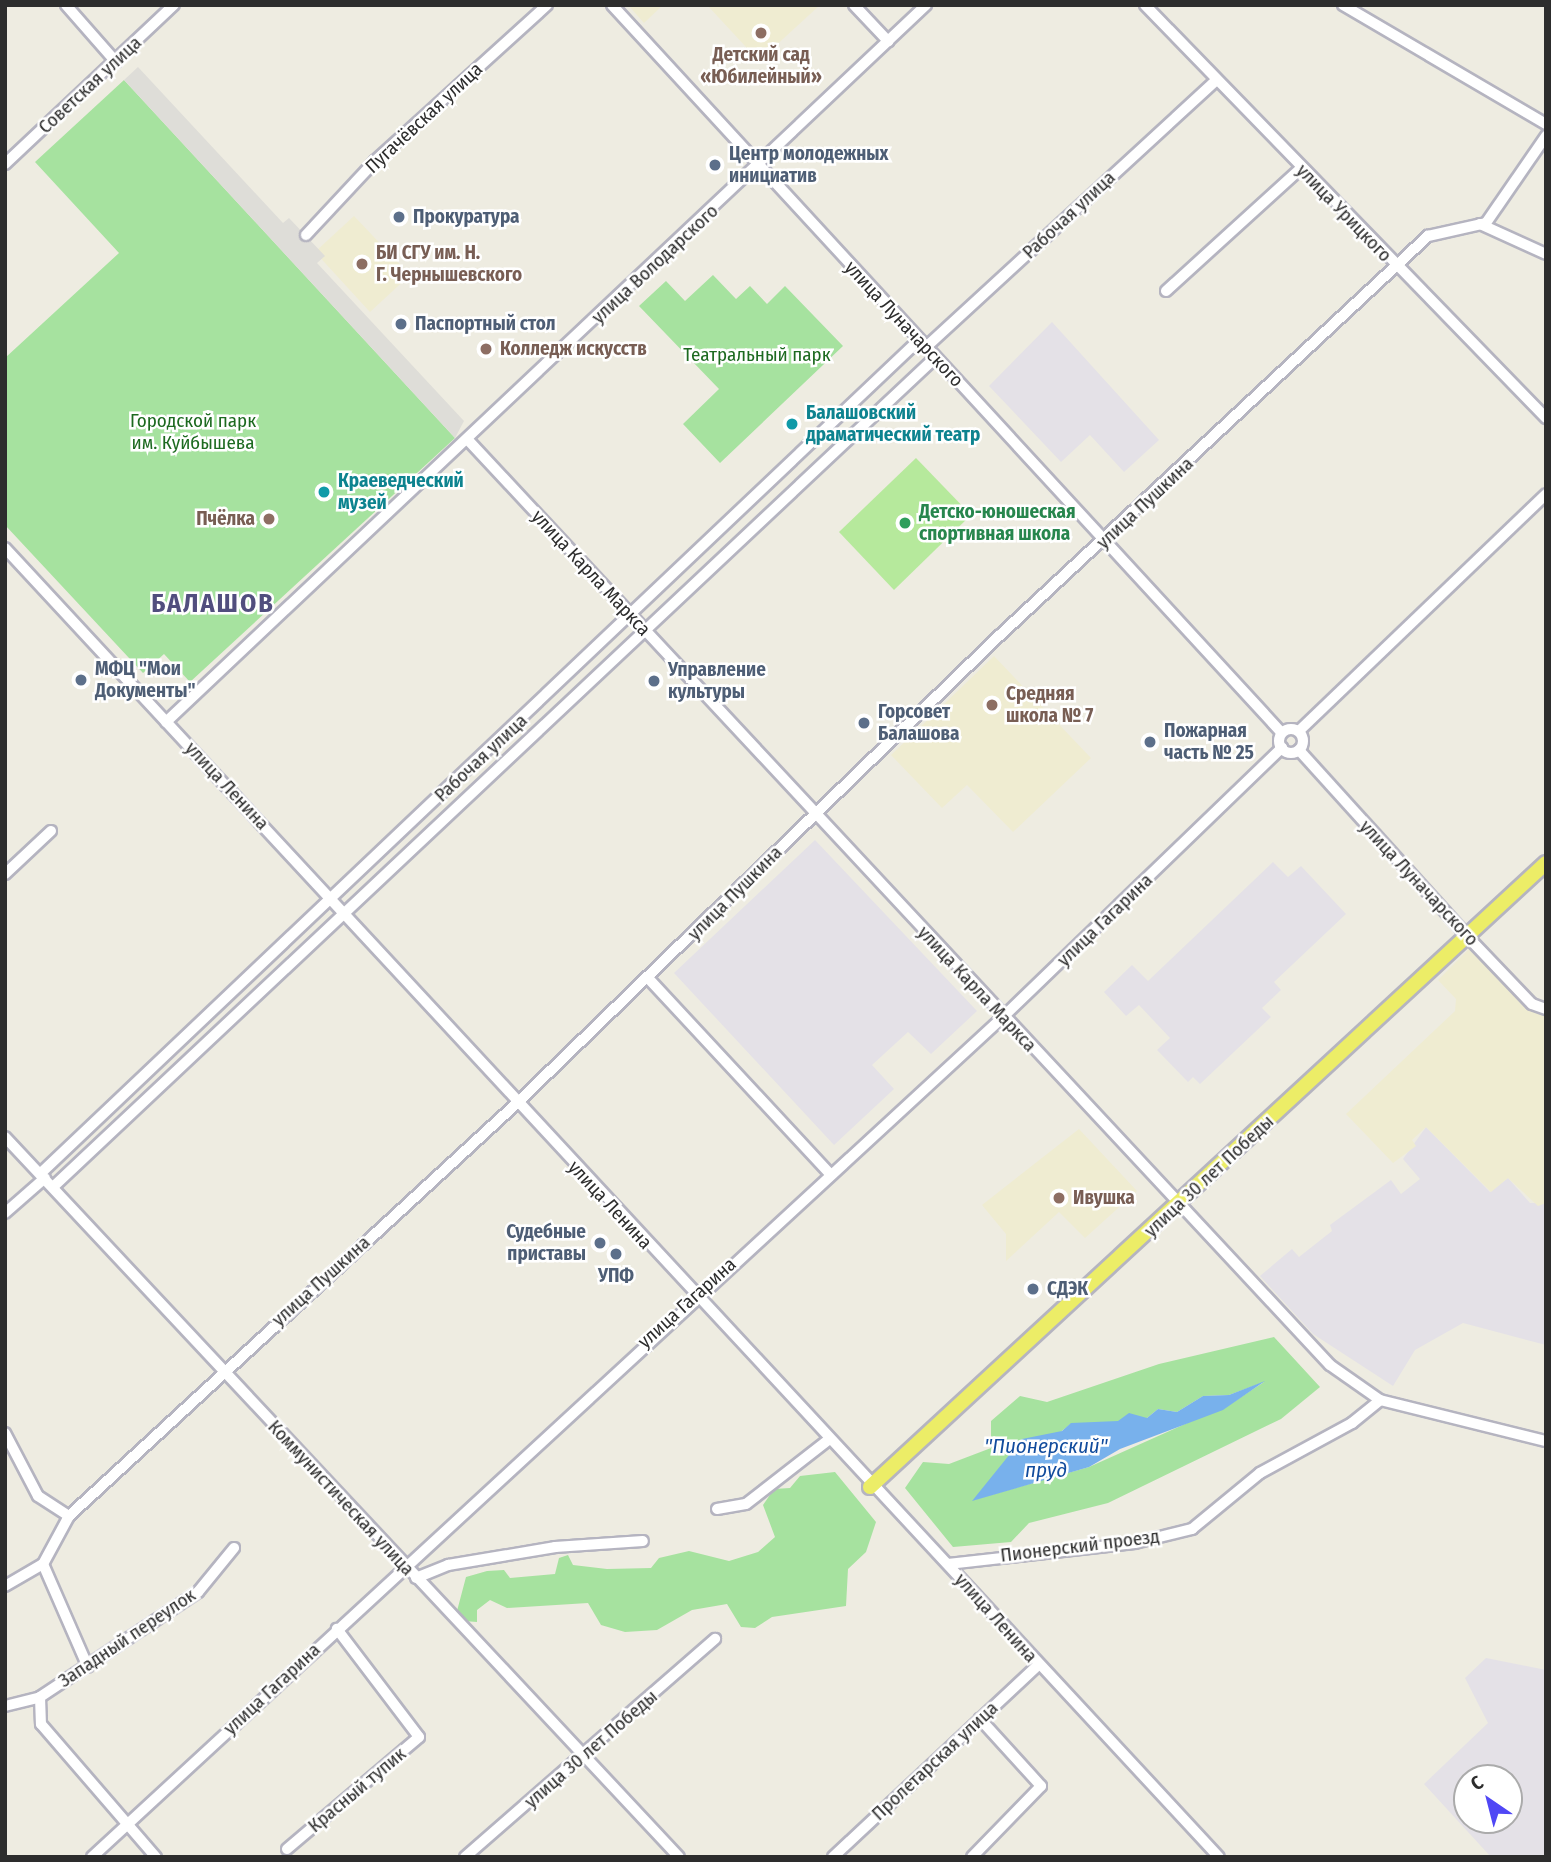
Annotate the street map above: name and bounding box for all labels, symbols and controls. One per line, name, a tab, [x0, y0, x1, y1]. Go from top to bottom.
marker: Детский сад «Юбилейный»	[753, 25, 769, 41]
street label: Советская улица	[34, 31, 146, 139]
place label: Детский сад «Юбилейный»	[700, 44, 822, 88]
street label: Пугачёвская улица	[361, 58, 487, 178]
place label: Центр молодежных инициатив	[729, 143, 888, 187]
marker: Центр молодежных инициатив	[707, 157, 723, 173]
street label: улица Урицкого	[1292, 159, 1396, 267]
street label: Рабочая улица	[1018, 166, 1120, 264]
street label: улица Володарского	[587, 200, 723, 328]
place label: Прокуратура	[413, 206, 519, 228]
marker: Прокуратура	[391, 209, 407, 225]
place label: БИ СГУ им. Н. Г. Чернышевского	[376, 242, 522, 286]
marker: БИ СГУ им. Н. Г. Чернышевского	[354, 256, 370, 272]
street label: улица Луначарского	[840, 256, 968, 392]
place label: Паспортный стол	[415, 313, 556, 335]
marker: Паспортный стол	[393, 316, 409, 332]
place label: Колледж искусств	[500, 338, 647, 360]
marker: Колледж искусств	[478, 341, 494, 357]
park label: Театральный парк	[683, 344, 831, 366]
place label: Балашовский драматический театр	[806, 402, 980, 446]
park label: Городской парк им. Куйбышева	[130, 410, 256, 454]
marker: Балашовский драматический театр	[784, 416, 800, 432]
street label: улица Пушкина	[1092, 452, 1198, 554]
place label: Краеведческий музей	[338, 470, 464, 514]
marker: Краеведческий музей	[316, 484, 332, 500]
place label: Детско-юношеская спортивная школа	[919, 501, 1076, 545]
street label: улица Карла Маркса	[527, 505, 655, 641]
place label: Пчёлка	[196, 508, 255, 530]
marker: Пчёлка	[261, 511, 277, 527]
marker: Детско-юношеская спортивная школа	[897, 515, 913, 531]
district label: БАЛАШОВ	[152, 588, 274, 620]
place label: МФЦ "Мои Документы"	[95, 658, 195, 702]
place label: Управление культуры	[668, 659, 766, 703]
marker: МФЦ "Мои Документы"	[73, 672, 89, 688]
marker: Управление культуры	[646, 673, 662, 689]
place label: Средняя школа № 7	[1006, 683, 1093, 727]
marker: Средняя школа № 7	[984, 697, 1000, 713]
place label: Горсовет Балашова	[878, 701, 959, 745]
street label: Рабочая улица	[430, 709, 532, 807]
marker: Горсовет Балашова	[856, 715, 872, 731]
place label: Пожарная часть № 25	[1164, 720, 1254, 764]
marker: Пожарная часть № 25	[1142, 734, 1158, 750]
street label: улица Ленина	[180, 737, 274, 835]
street label: улица Луначарского	[1355, 815, 1483, 951]
street label: улица Пушкина	[683, 841, 787, 945]
street label: улица Гагарина	[1053, 869, 1157, 971]
street label: улица Карла Маркса	[913, 921, 1041, 1057]
street label: улица 30 лет Победы	[1140, 1110, 1278, 1242]
street label: улица Ленина	[563, 1156, 657, 1254]
place label: Ивушка	[1073, 1187, 1135, 1209]
marker: Ивушка	[1051, 1190, 1067, 1206]
place label: Судебные приставы	[506, 1221, 586, 1265]
street label: улица Пушкина	[267, 1231, 375, 1331]
marker: Судебные приставы	[592, 1235, 608, 1251]
marker: УПФ	[608, 1246, 624, 1262]
street label: улица Гагарина	[633, 1253, 741, 1353]
place label: УПФ	[598, 1265, 634, 1287]
place label: СДЭК	[1047, 1278, 1088, 1300]
marker: СДЭК	[1025, 1281, 1041, 1297]
street label: Коммунистическая улица	[263, 1416, 419, 1580]
water label: "Пионерский" пруд	[984, 1433, 1108, 1483]
street label: Пионерский проезд	[999, 1525, 1161, 1567]
street label: улица Ленина	[950, 1569, 1042, 1667]
street label: Западный переулок	[54, 1584, 200, 1692]
street label: улица Гагарина	[219, 1638, 325, 1740]
street label: улица 30 лет Победы	[520, 1685, 662, 1813]
street label: Пролетарская улица	[867, 1697, 1003, 1825]
street label: Красный тупик	[304, 1743, 410, 1837]
north arrow	[1453, 1764, 1523, 1834]
text: С	[1466, 1771, 1487, 1795]

